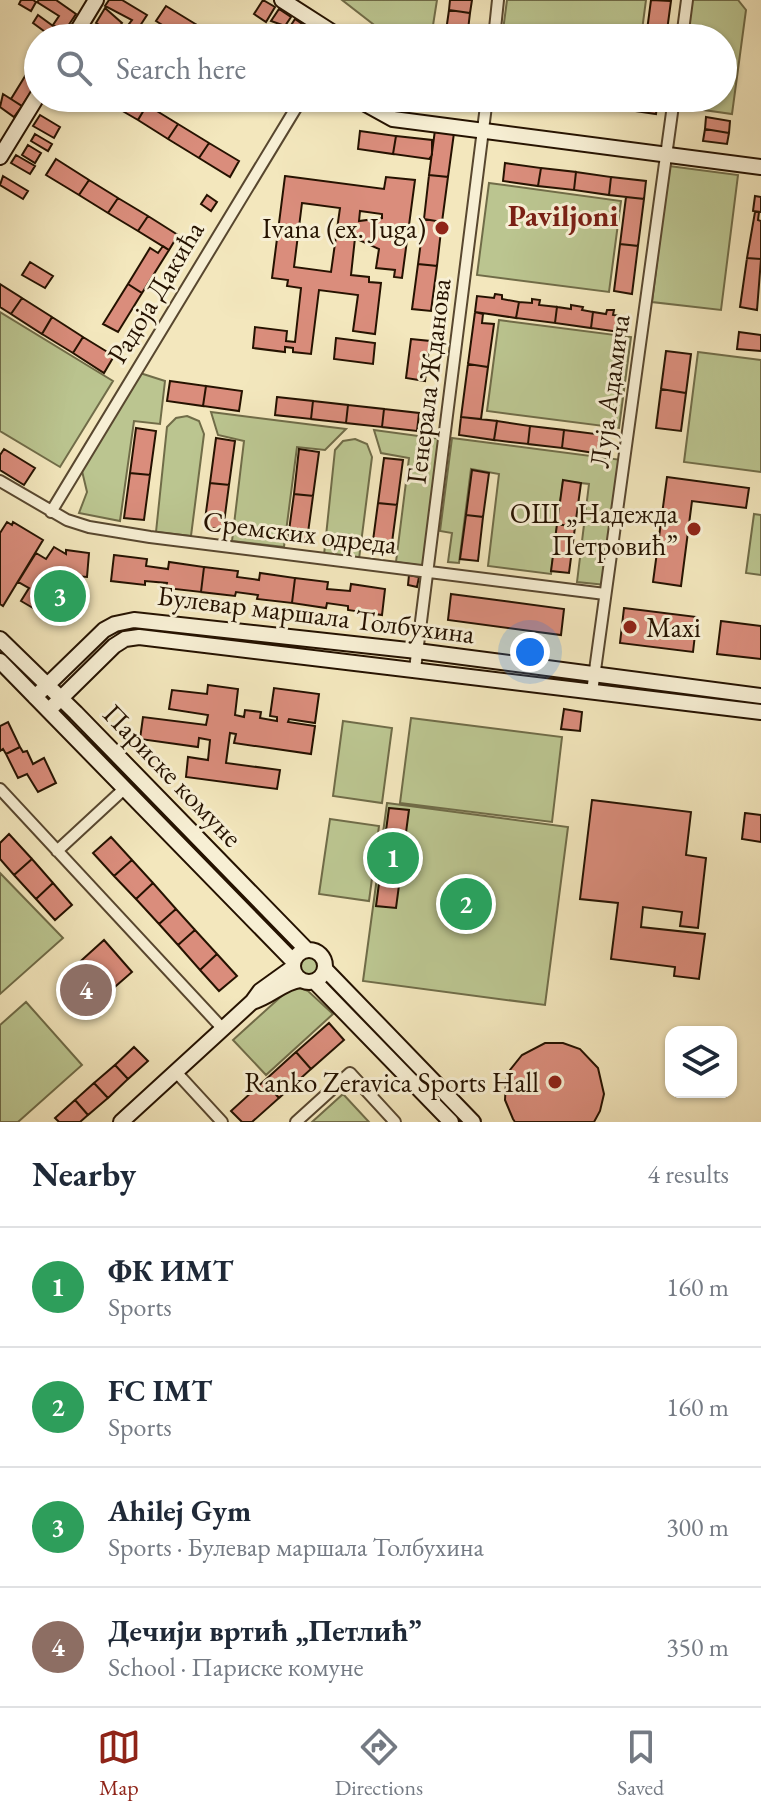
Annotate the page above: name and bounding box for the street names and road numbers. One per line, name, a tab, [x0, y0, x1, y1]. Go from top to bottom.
street label: Радоја Дакића	[98, 214, 212, 370]
street label: Генерала Жданова	[398, 275, 459, 486]
street label: Луја Адамича	[580, 311, 638, 470]
street label: Сремских одреда	[201, 502, 400, 562]
street label: Булевар маршала Толбухина	[155, 577, 478, 651]
street label: Париске комуне	[96, 696, 250, 854]

